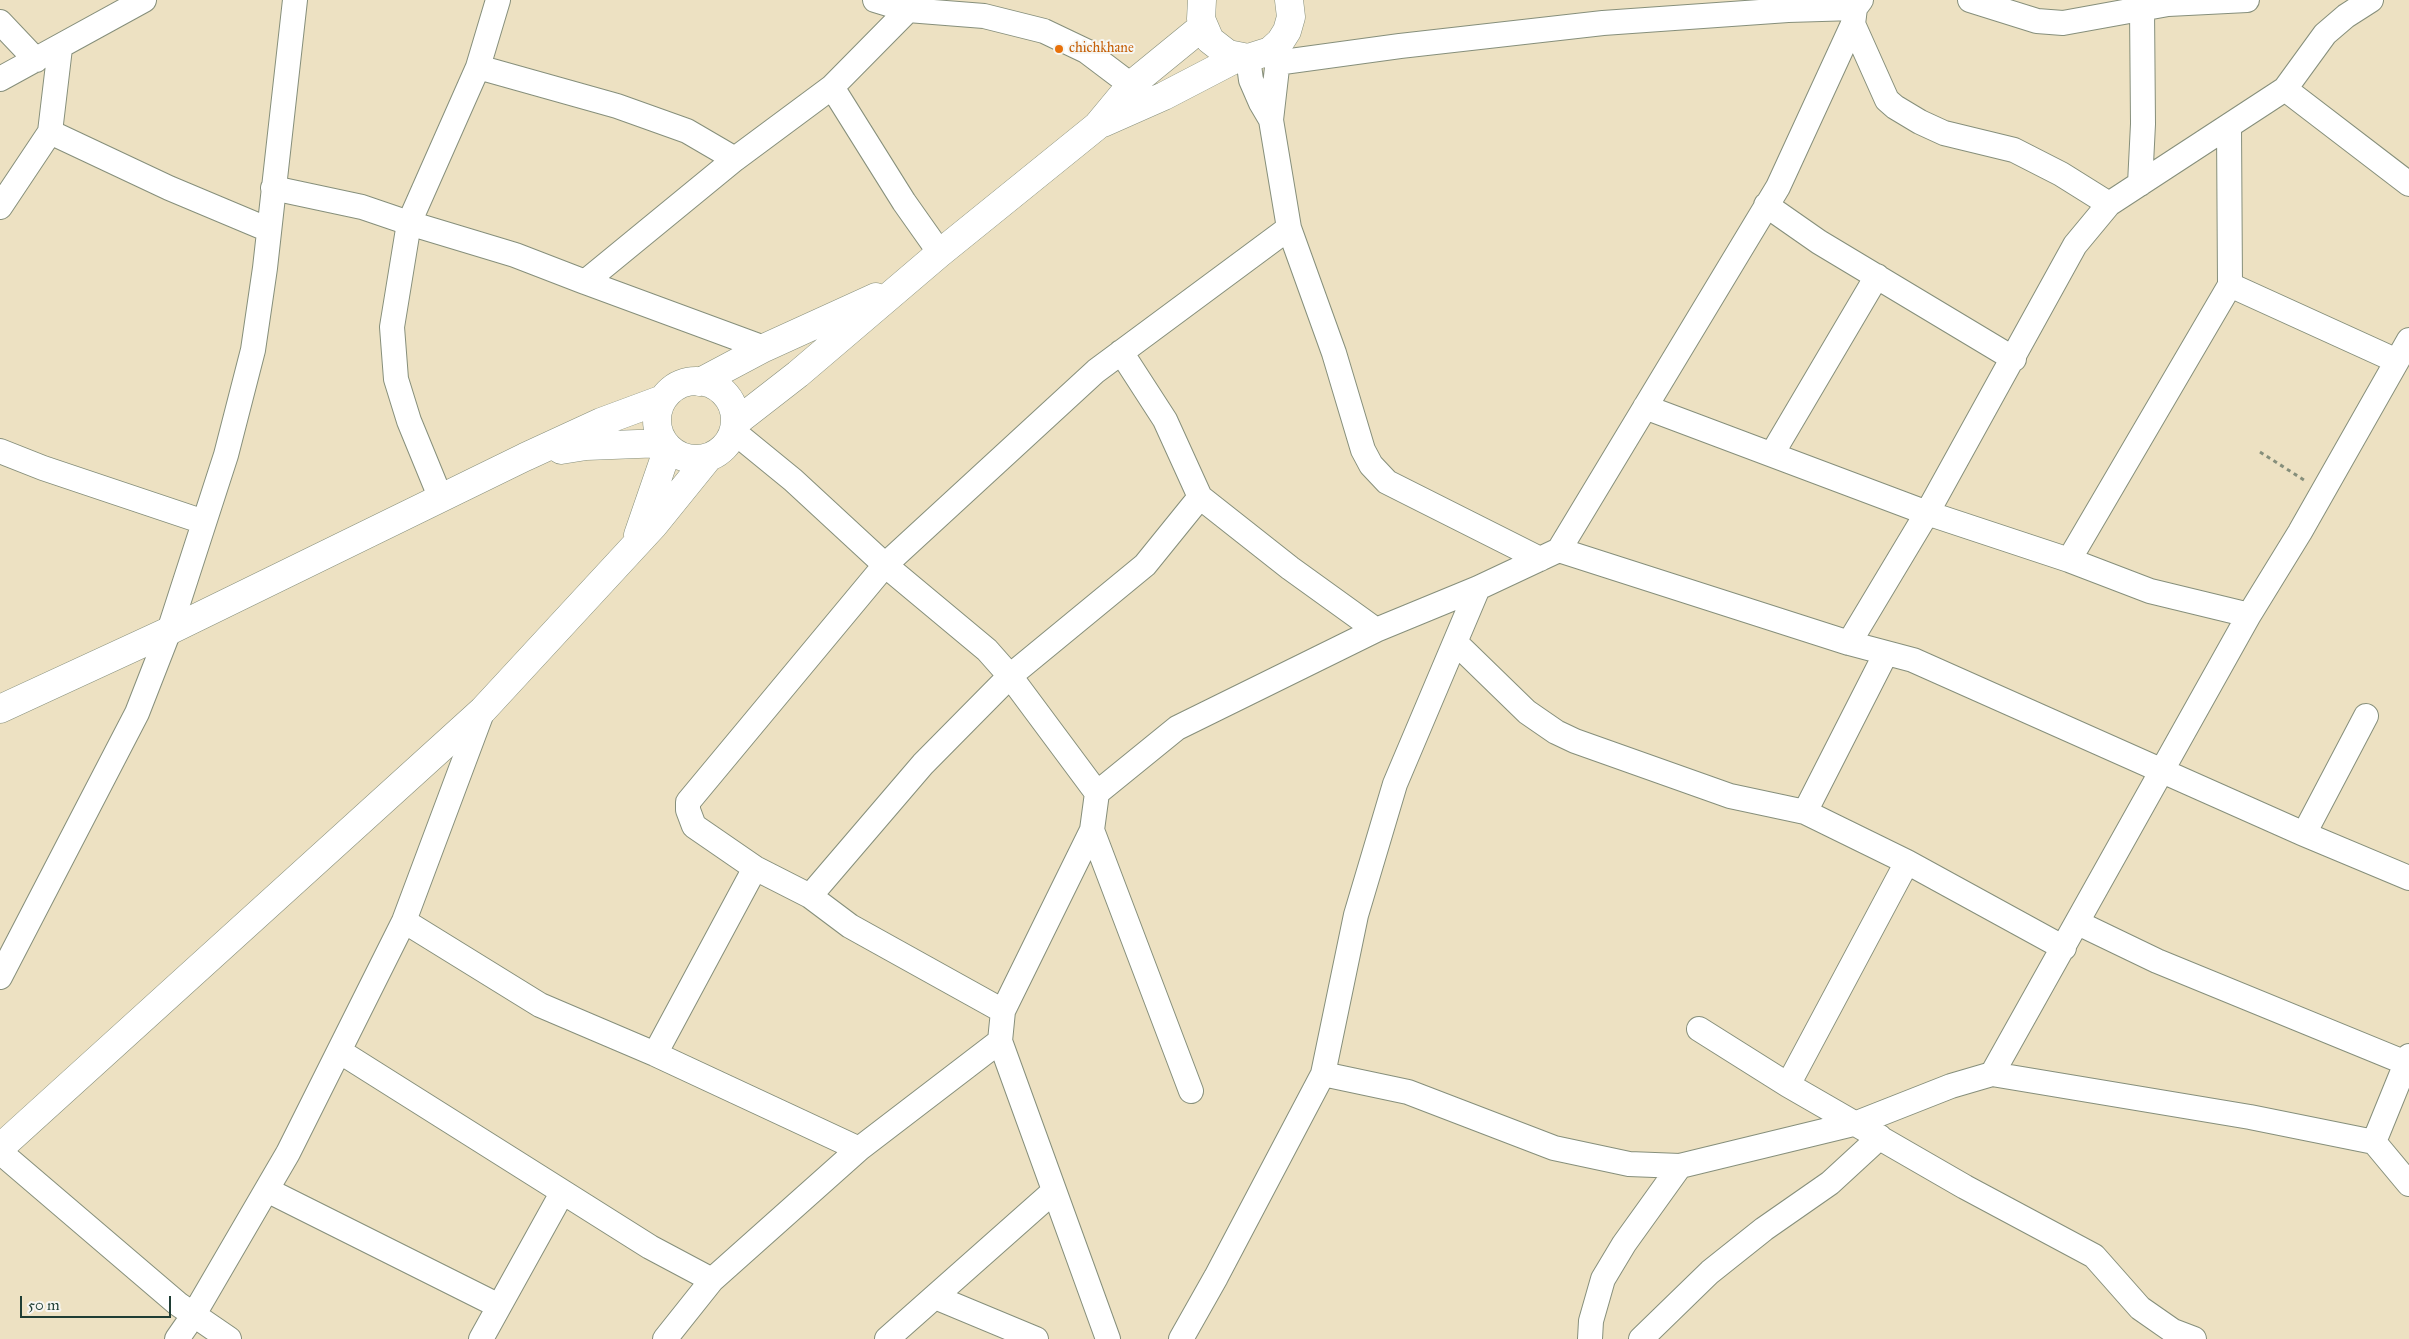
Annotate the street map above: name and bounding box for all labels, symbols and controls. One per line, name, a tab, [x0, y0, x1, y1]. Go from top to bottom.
place label: chichkhane	[1069, 41, 1134, 57]
marker: chichkhane	[1053, 43, 1065, 55]
scale bar	[22, 1286, 174, 1318]
text: 50 m	[28, 1296, 60, 1314]

